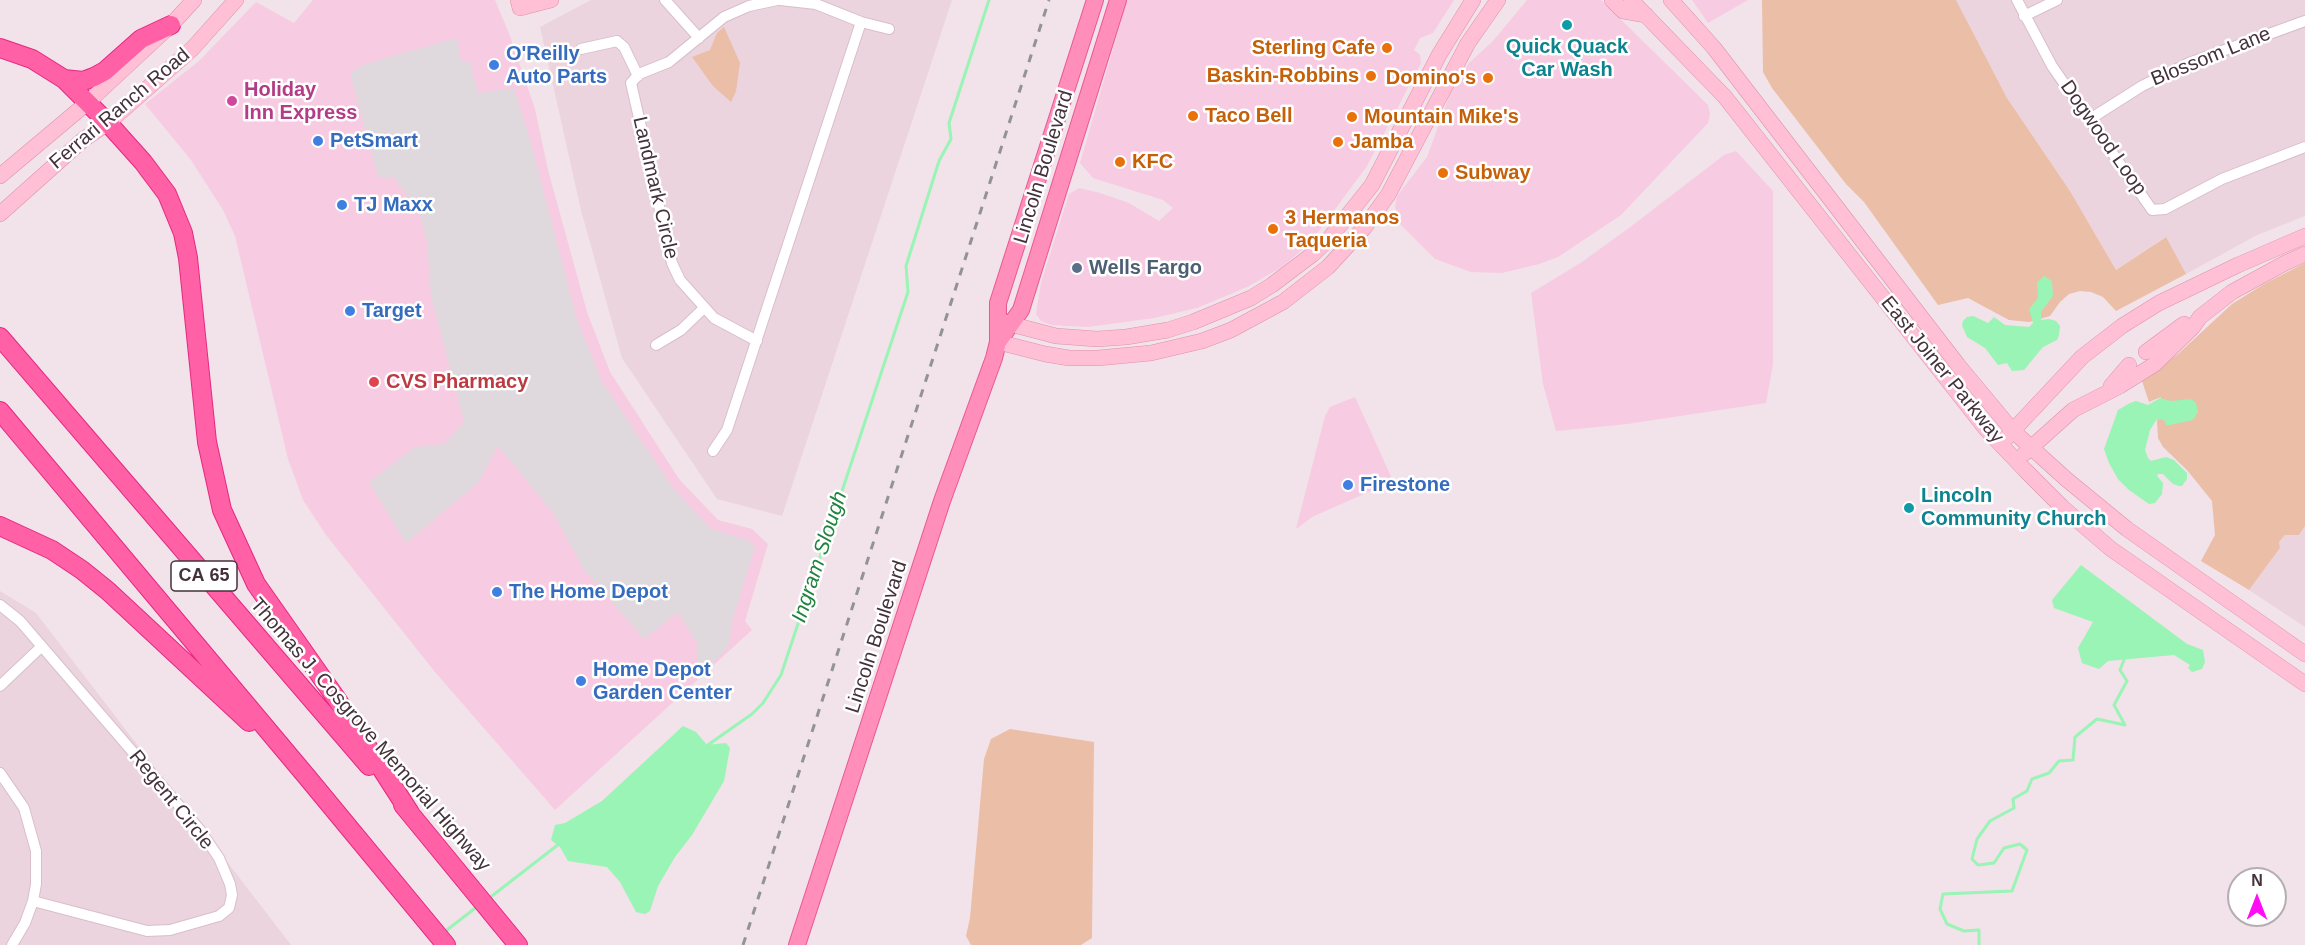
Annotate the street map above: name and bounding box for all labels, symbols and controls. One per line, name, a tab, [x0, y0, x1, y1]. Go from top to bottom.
marker: Quick Quack Car Wash	[1560, 18, 1574, 32]
street label: Blossom Lane	[2148, 22, 2274, 92]
place label: Quick Quack Car Wash	[1506, 35, 1628, 82]
place label: Sterling Cafe	[1252, 36, 1375, 60]
marker: Sterling Cafe	[1380, 41, 1394, 55]
place label: O'Reilly Auto Parts	[506, 42, 607, 89]
street label: Ferrari Ranch Road	[45, 43, 195, 175]
marker: O'Reilly Auto Parts	[487, 58, 501, 72]
place label: Baskin-Robbins	[1207, 64, 1359, 88]
place label: Domino's	[1386, 66, 1476, 90]
marker: Baskin-Robbins	[1364, 69, 1378, 83]
marker: Domino's	[1481, 71, 1495, 85]
street label: Dogwood Loop	[2055, 76, 2151, 200]
place label: Holiday Inn Express	[244, 78, 357, 125]
street label: Lincoln Boulevard	[1009, 87, 1079, 247]
marker: Holiday Inn Express	[225, 94, 239, 108]
place label: Taco Bell	[1205, 104, 1292, 128]
place label: Mountain Mike's	[1364, 105, 1519, 129]
marker: Taco Bell	[1186, 109, 1200, 123]
marker: Mountain Mike's	[1345, 110, 1359, 124]
street label: Landmark Circle	[627, 114, 683, 262]
place label: PetSmart	[330, 129, 418, 153]
place label: Jamba	[1350, 130, 1413, 154]
marker: PetSmart	[311, 134, 325, 148]
marker: Jamba	[1331, 135, 1345, 149]
place label: KFC	[1132, 150, 1173, 174]
marker: KFC	[1113, 155, 1127, 169]
place label: Subway	[1455, 161, 1531, 185]
marker: Subway	[1436, 166, 1450, 180]
place label: TJ Maxx	[354, 193, 433, 217]
marker: TJ Maxx	[335, 198, 349, 212]
place label: 3 Hermanos Taqueria	[1285, 206, 1399, 253]
marker: 3 Hermanos Taqueria	[1266, 222, 1280, 236]
place label: Wells Fargo	[1089, 256, 1202, 280]
marker: Wells Fargo	[1070, 261, 1084, 275]
street label: East Joiner Parkway	[1875, 292, 2009, 448]
place label: Target	[362, 299, 422, 323]
marker: Target	[343, 304, 357, 318]
place label: CVS Pharmacy	[386, 370, 528, 394]
marker: CVS Pharmacy	[367, 375, 381, 389]
place label: Firestone	[1360, 473, 1450, 497]
marker: Firestone	[1341, 478, 1355, 492]
place label: Lincoln Community Church	[1921, 484, 2107, 531]
water label: Ingram Slough	[787, 488, 853, 626]
marker: Lincoln Community Church	[1902, 501, 1916, 515]
street label: Lincoln Boulevard	[841, 558, 913, 716]
road number: CA 65	[171, 561, 237, 591]
place label: The Home Depot	[509, 580, 668, 604]
marker: The Home Depot	[490, 585, 504, 599]
street label: Thomas J. Cosgrove Memorial Highway	[245, 593, 495, 877]
place label: Home Depot Garden Center	[593, 658, 732, 705]
marker: Home Depot Garden Center	[574, 674, 588, 688]
street label: Regent Circle	[124, 745, 218, 855]
north arrow	[2227, 867, 2287, 927]
text: N	[2251, 872, 2263, 889]

